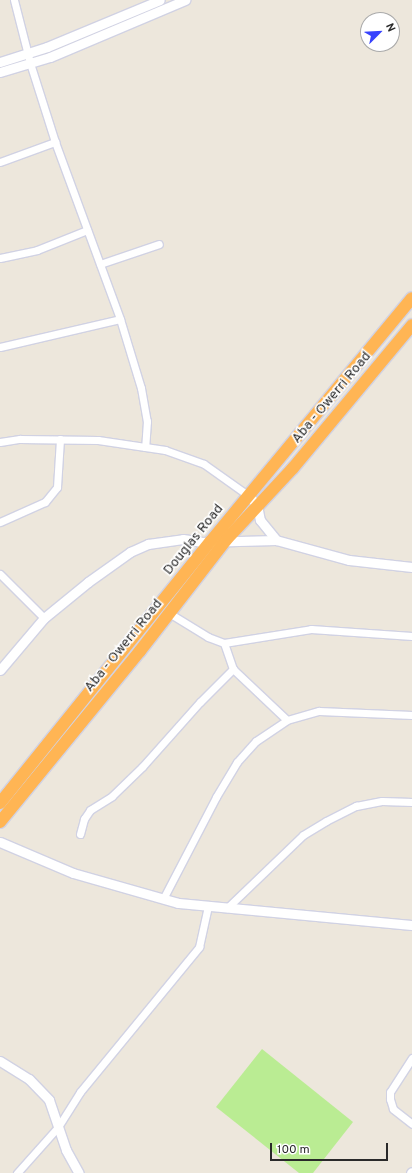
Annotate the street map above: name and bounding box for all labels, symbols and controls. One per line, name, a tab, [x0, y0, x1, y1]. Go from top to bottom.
north arrow	[360, 12, 400, 52]
text: N	[382, 21, 398, 34]
street label: Aba - Owerri Road	[289, 349, 375, 447]
street label: Douglas Road	[160, 501, 228, 579]
street label: Aba - Owerri Road	[81, 596, 167, 696]
scale bar	[272, 1135, 390, 1161]
text: 100 m	[277, 1142, 310, 1158]

